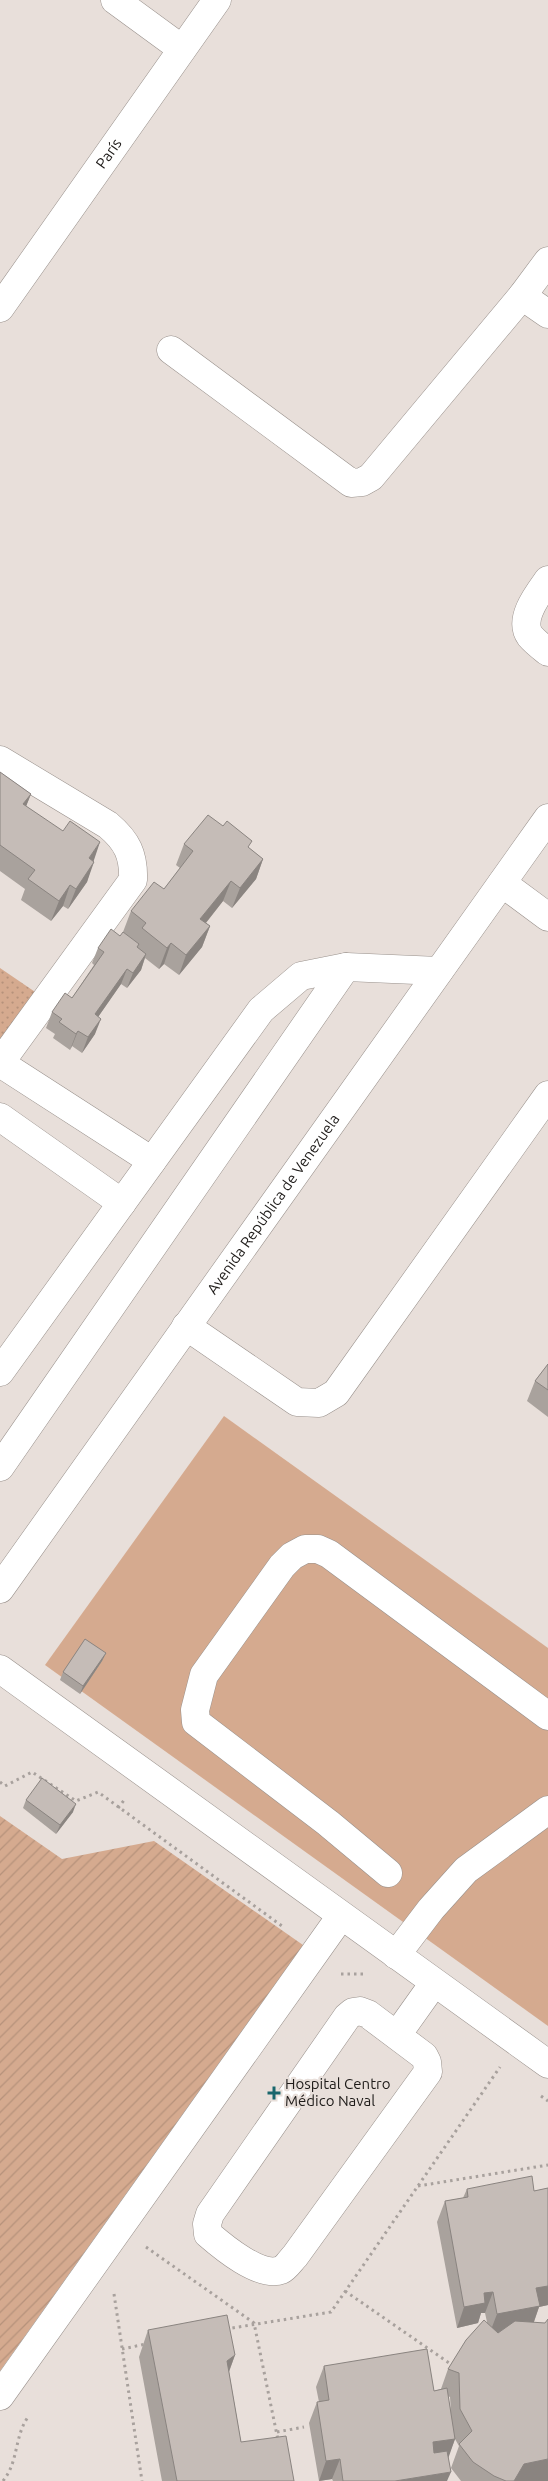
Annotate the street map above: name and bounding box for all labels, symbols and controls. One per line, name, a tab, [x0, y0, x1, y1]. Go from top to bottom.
street label: París	[92, 135, 125, 171]
street label: Avenida República de Venezuela	[203, 1111, 343, 1297]
place label: Hospital Centro Médico Naval	[285, 2075, 390, 2109]
marker: Hospital Centro Médico Naval	[267, 2086, 281, 2100]

